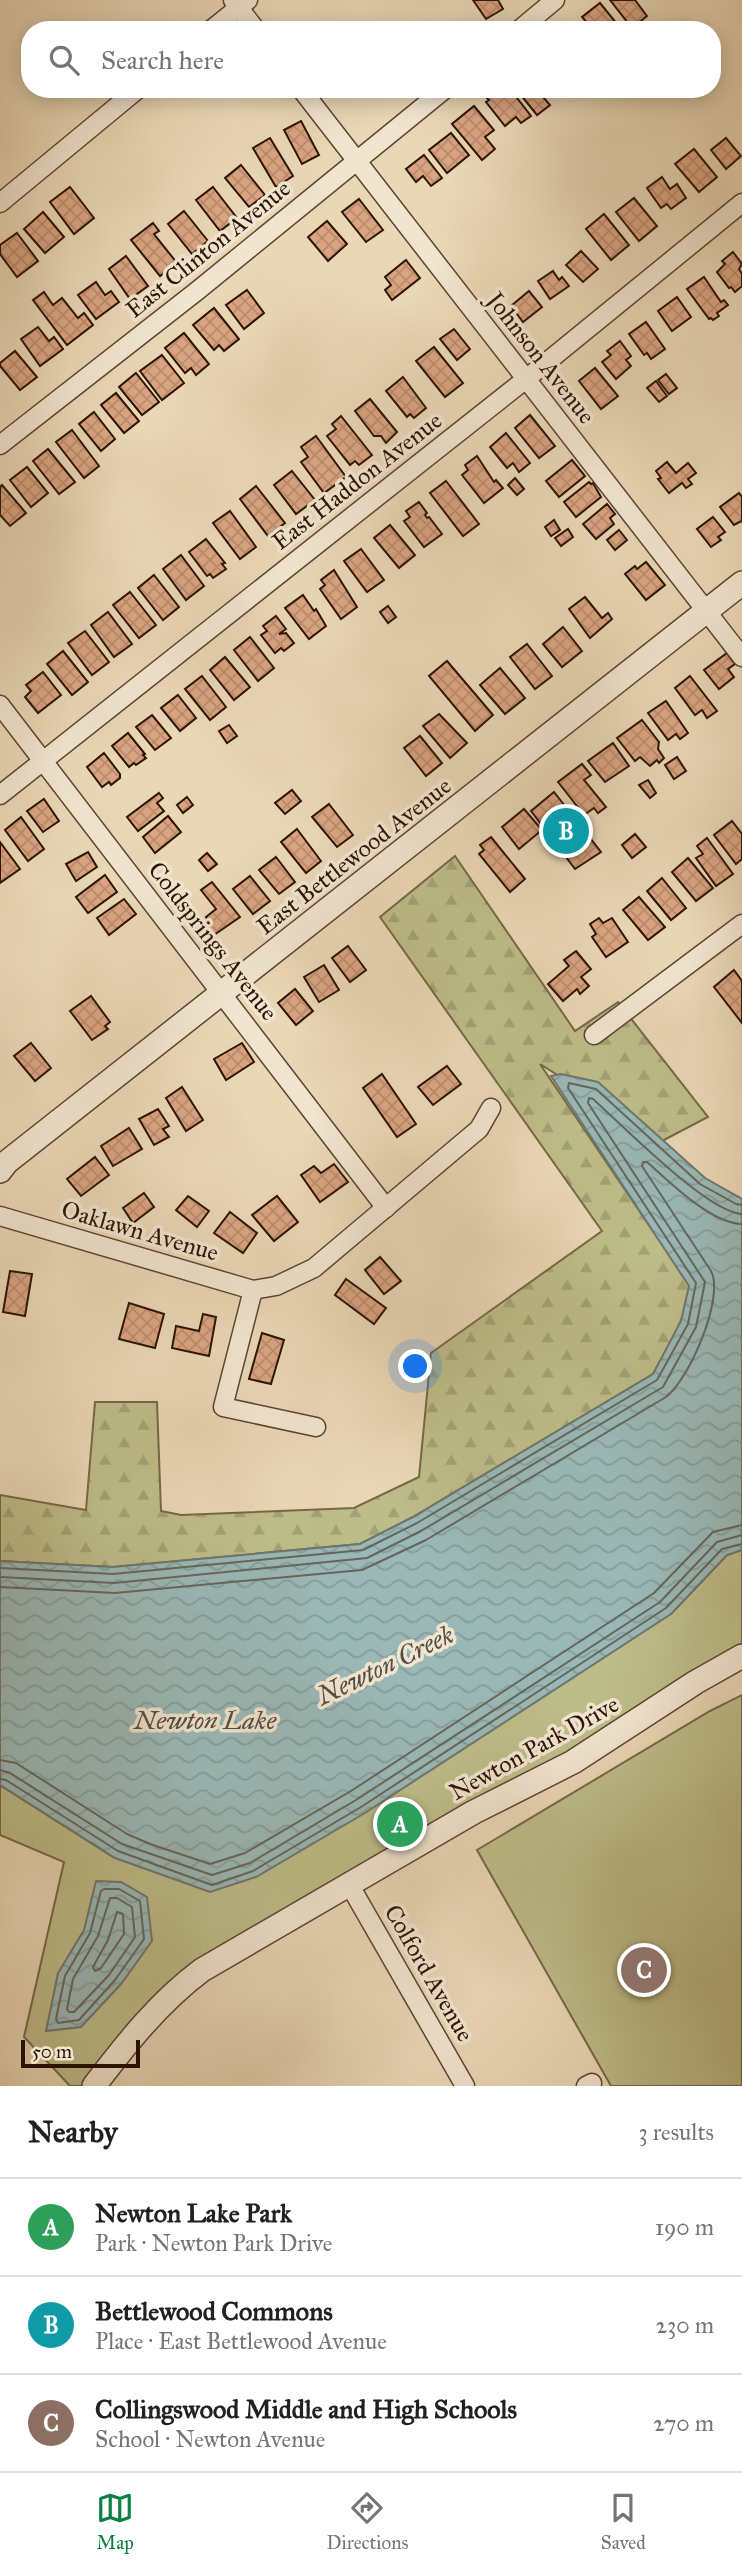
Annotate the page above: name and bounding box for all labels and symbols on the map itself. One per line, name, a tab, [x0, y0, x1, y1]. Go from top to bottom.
street label: East Clinton Avenue	[120, 173, 296, 325]
street label: Johnson Avenue	[478, 284, 602, 430]
street label: East Haddon Avenue	[266, 405, 448, 557]
street label: East Bettlewood Avenue	[251, 771, 457, 941]
pin: B	[543, 805, 589, 857]
street label: Coldsprings Avenue	[142, 856, 284, 1026]
street label: Oaklawn Avenue	[58, 1194, 222, 1268]
your location	[398, 1349, 432, 1383]
water label: Newton Creek	[310, 1618, 459, 1713]
street label: Newton Park Drive	[444, 1689, 624, 1807]
water label: Newton Lake	[132, 1704, 277, 1736]
pin: A	[377, 1798, 423, 1850]
street label: Colford Avenue	[378, 1899, 480, 2047]
pin: C	[621, 1944, 667, 1996]
scale bar	[21, 2037, 140, 2069]

